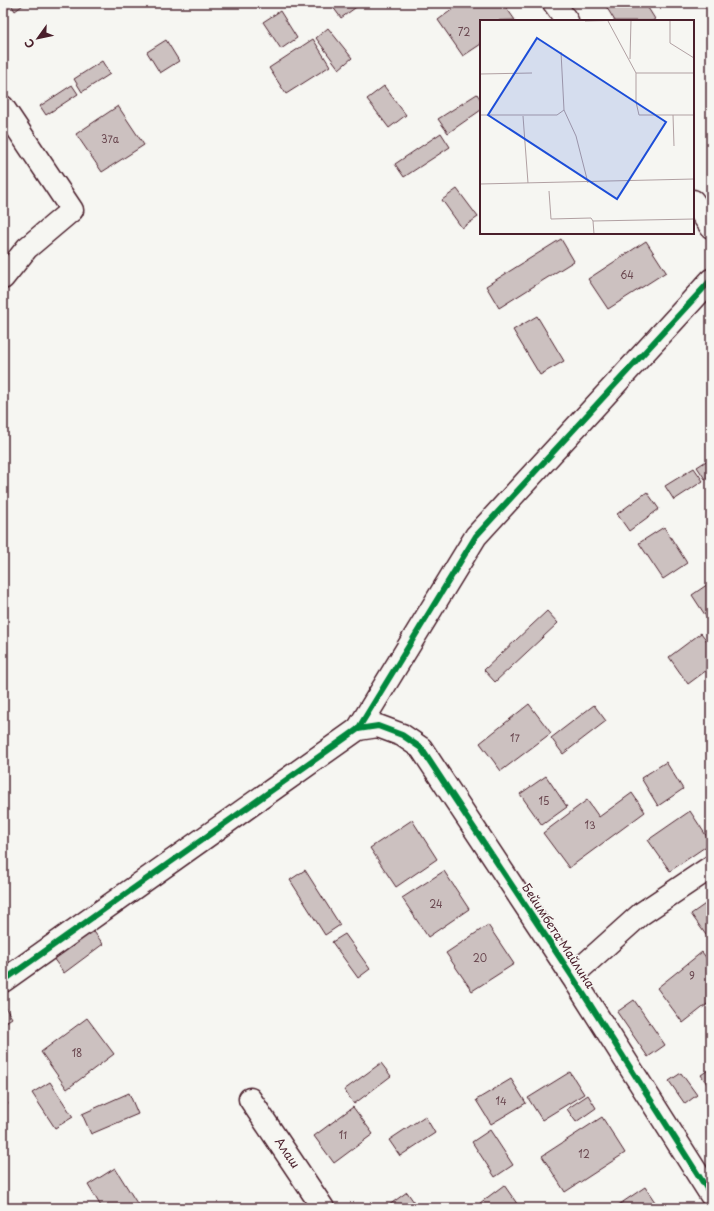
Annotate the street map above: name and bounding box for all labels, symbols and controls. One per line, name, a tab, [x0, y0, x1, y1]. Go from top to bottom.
north arrow	[18, 18, 58, 58]
inset map	[480, 20, 694, 234]
house number: 72	[458, 24, 470, 39]
text: С	[20, 36, 39, 52]
house number: 37а	[101, 131, 120, 146]
house number: 64	[620, 267, 634, 282]
house number: 17	[510, 730, 521, 745]
house number: 15	[539, 793, 549, 808]
house number: 13	[584, 817, 596, 832]
street label: Бейимбета Майлина	[518, 879, 600, 992]
house number: 24	[429, 896, 443, 911]
house number: 20	[473, 950, 487, 965]
house number: 9	[689, 968, 695, 983]
house number: 18	[72, 1045, 82, 1060]
house number: 14	[495, 1093, 507, 1108]
house number: 11	[339, 1127, 347, 1142]
street label: Алаш	[271, 1133, 305, 1172]
house number: 12	[578, 1146, 590, 1161]

